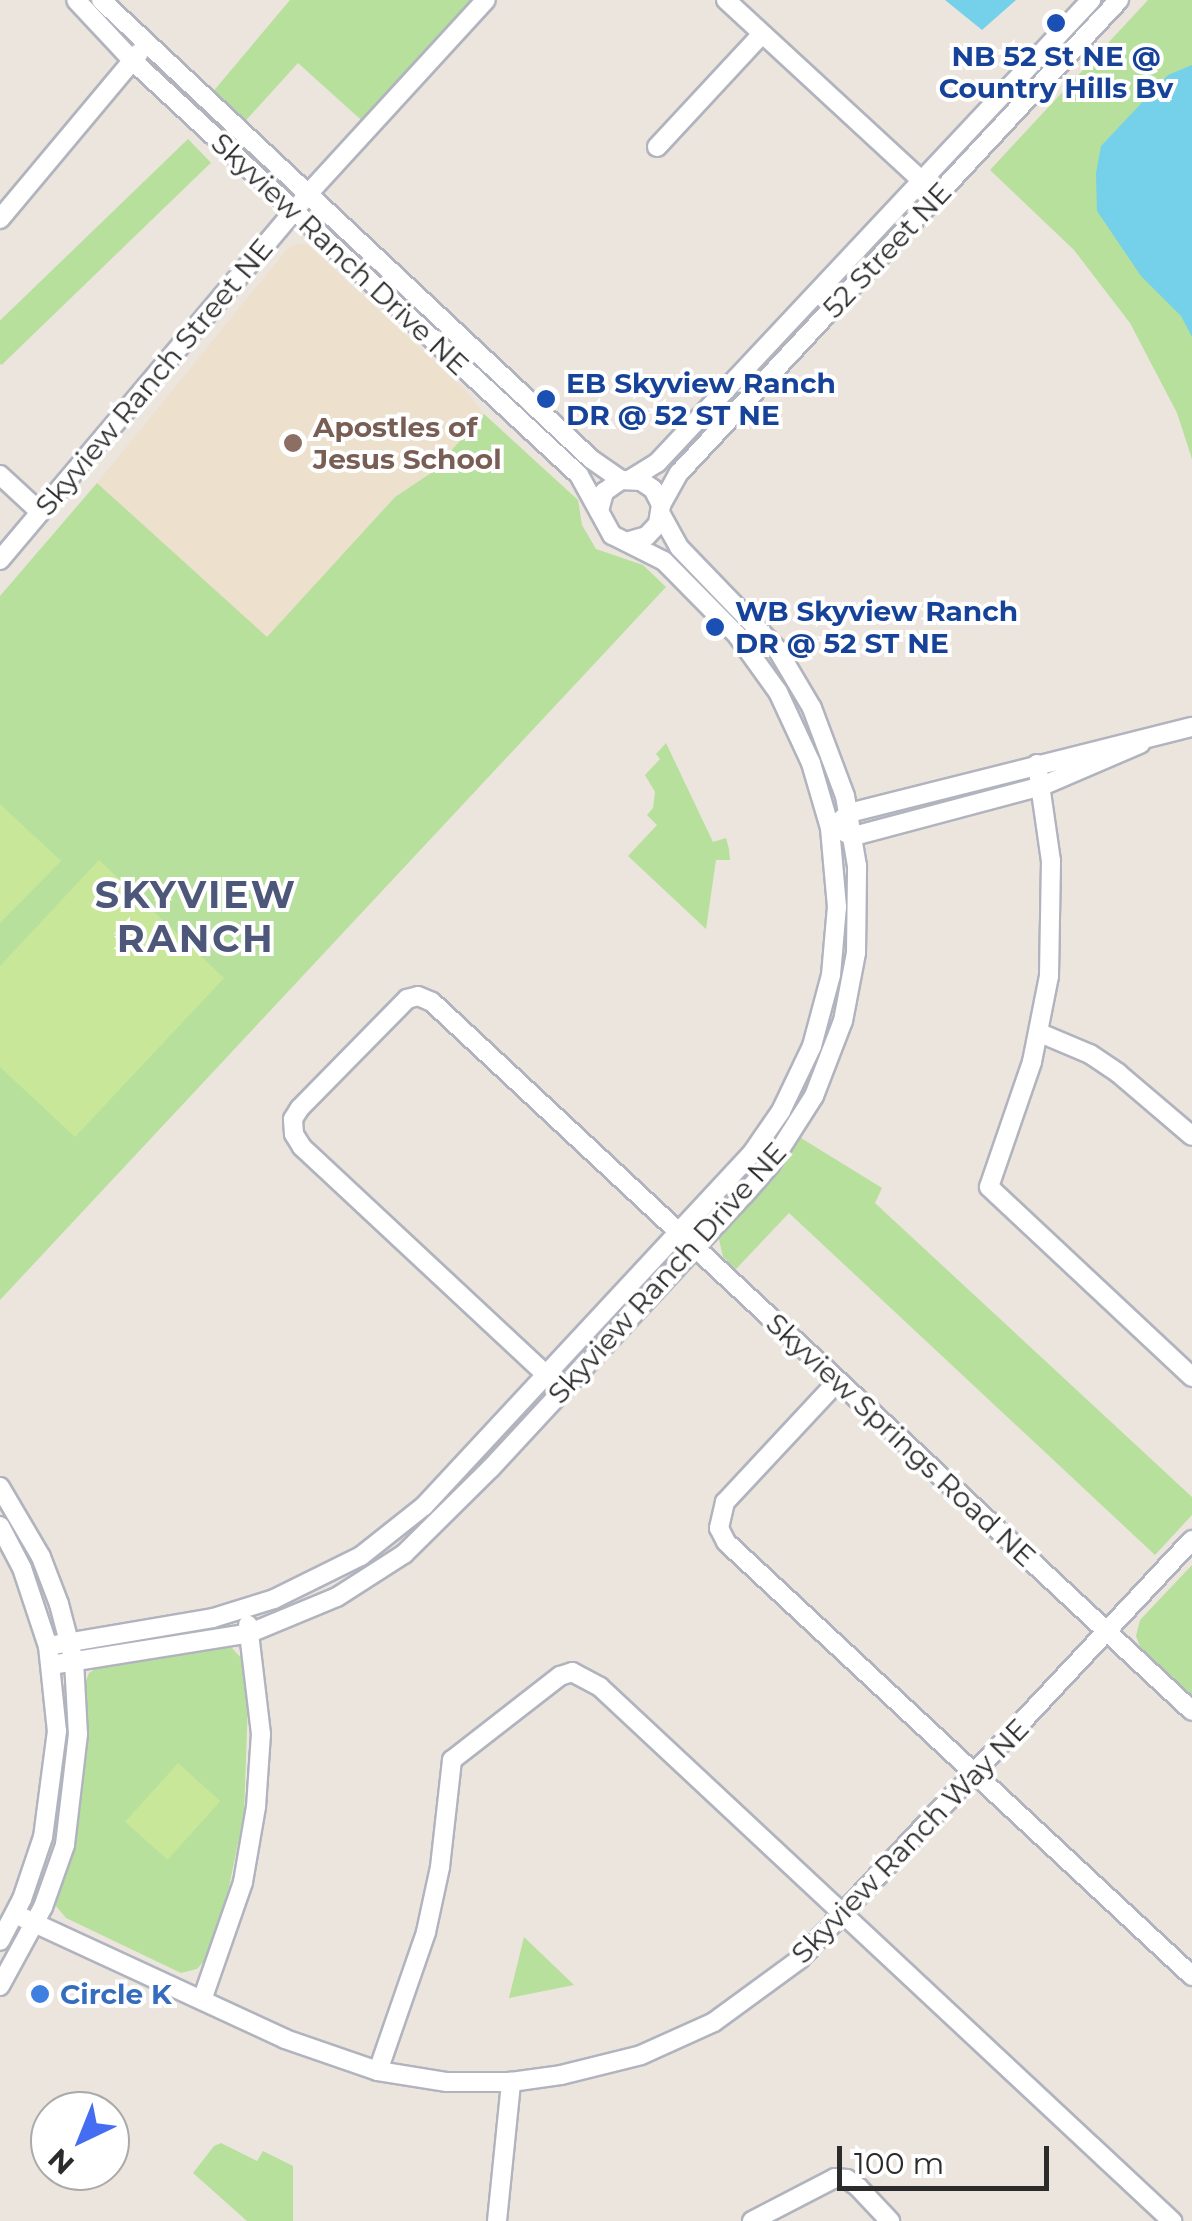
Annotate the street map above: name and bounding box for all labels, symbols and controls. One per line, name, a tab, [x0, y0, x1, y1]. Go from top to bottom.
marker: NB 52 St NE @ Country Hills Bv	[1045, 12, 1067, 34]
place label: NB 52 St NE @ Country Hills Bv	[939, 39, 1173, 105]
street label: Skyview Ranch Drive NE	[205, 126, 475, 382]
street label: 52 Street NE	[816, 175, 958, 325]
street label: Skyview Ranch Street NE	[29, 232, 279, 522]
place label: EB Skyview Ranch DR @ 52 ST NE	[566, 366, 836, 432]
marker: EB Skyview Ranch DR @ 52 ST NE	[535, 388, 557, 410]
place label: Apostles of Jesus School	[313, 410, 502, 476]
marker: Apostles of Jesus School	[282, 432, 304, 454]
place label: WB Skyview Ranch DR @ 52 ST NE	[735, 594, 1018, 660]
marker: WB Skyview Ranch DR @ 52 ST NE	[704, 616, 726, 638]
district label: SKYVIEW RANCH	[95, 872, 297, 962]
street label: Skyview Ranch Drive NE	[541, 1136, 793, 1410]
street label: Skyview Springs Road NE	[760, 1306, 1042, 1574]
street label: Skyview Ranch Way NE	[785, 1712, 1035, 1970]
place label: Circle K	[60, 1977, 172, 2011]
marker: Circle K	[29, 1983, 51, 2005]
north arrow	[30, 2091, 130, 2191]
scale bar	[842, 2126, 1054, 2188]
text: N	[41, 2141, 81, 2182]
text: 100 m	[854, 2145, 944, 2182]

